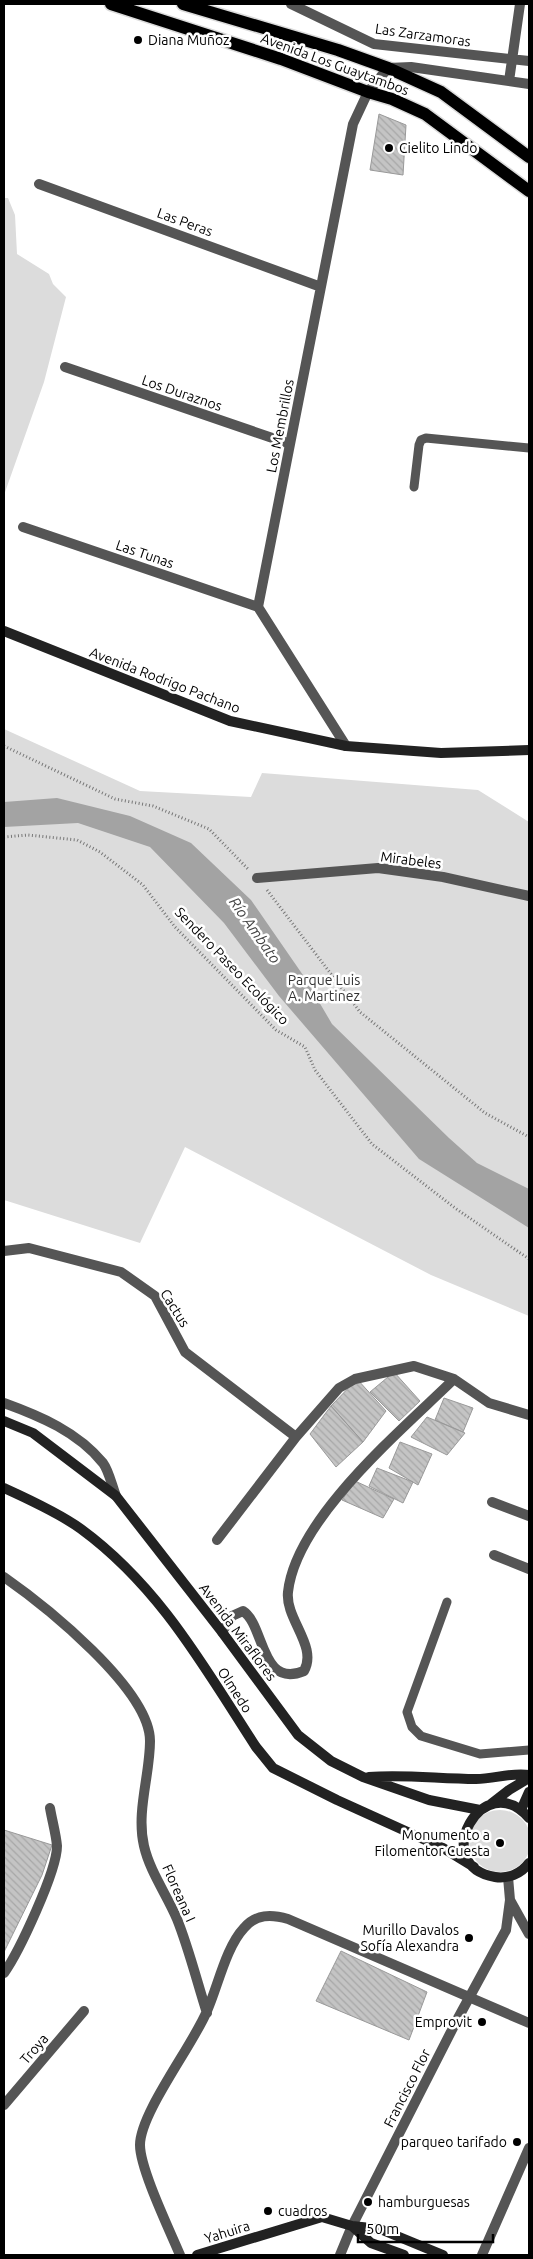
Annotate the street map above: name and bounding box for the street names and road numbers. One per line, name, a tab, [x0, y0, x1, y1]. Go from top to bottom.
street label: Las Zarzamoras	[374, 20, 472, 50]
street label: Avenida Los Guaytambos	[259, 30, 411, 98]
street label: Las Peras	[155, 205, 215, 239]
street label: Los Duraznos	[140, 372, 224, 414]
street label: Los Membrillos	[263, 378, 297, 474]
street label: Las Tunas	[114, 537, 176, 571]
street label: Avenida Rodrigo Pachano	[87, 644, 243, 716]
street label: Mirabeles	[380, 848, 442, 872]
street label: Sendero Paseo Ecológico	[172, 904, 292, 1028]
street label: Cactus	[157, 1286, 193, 1330]
street label: Avenida Miraflores	[196, 1580, 280, 1684]
street label: Olmedo	[214, 1664, 256, 1716]
street label: Floreana I	[159, 1862, 199, 1924]
street label: Troya	[17, 2031, 51, 2067]
street label: Francisco Flor	[380, 2045, 434, 2130]
street label: Yahuira	[202, 2218, 252, 2246]

